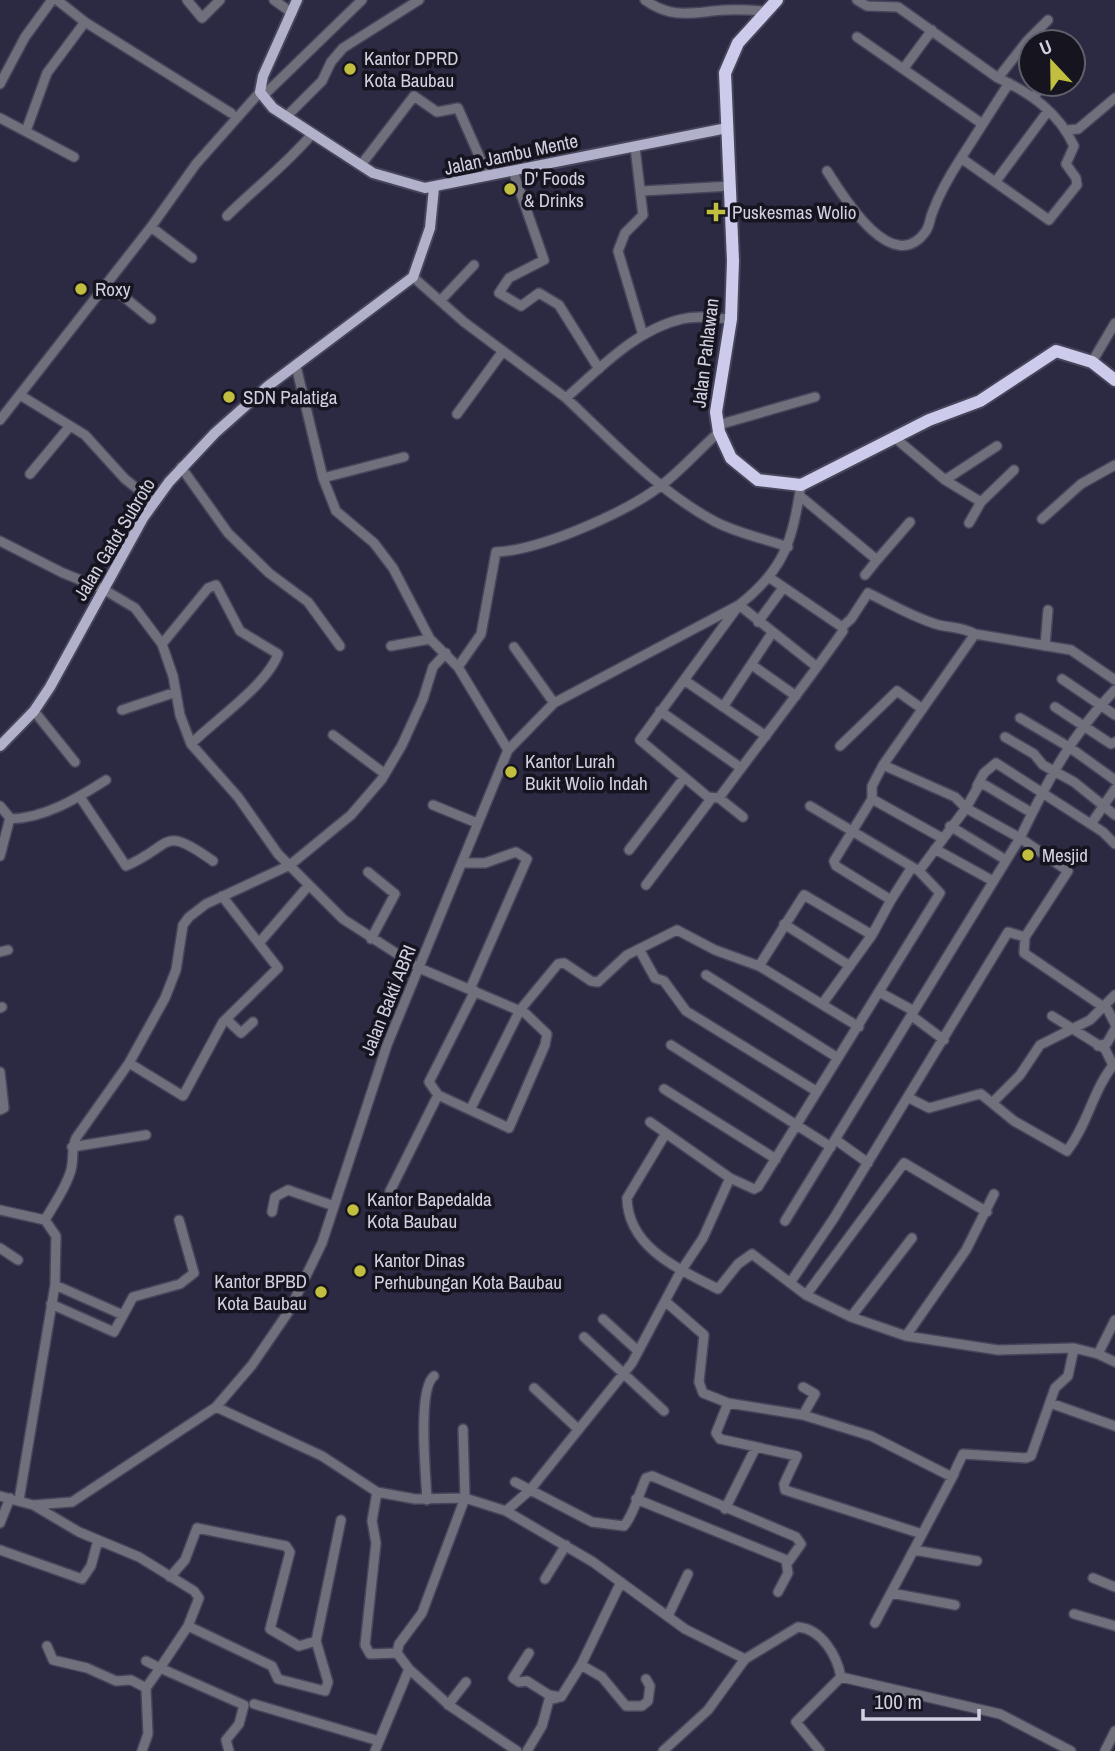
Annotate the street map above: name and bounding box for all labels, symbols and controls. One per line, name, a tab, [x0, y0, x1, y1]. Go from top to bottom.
north arrow	[1017, 28, 1087, 98]
text: U	[1036, 33, 1056, 61]
place label: Kantor DPRD Kota Baubau	[364, 45, 458, 93]
marker: Kantor DPRD Kota Baubau	[342, 61, 358, 77]
street label: Jalan Jambu Mente	[442, 127, 580, 181]
place label: D' Foods & Drinks	[524, 165, 585, 213]
marker: D' Foods & Drinks	[502, 181, 518, 197]
place label: Puskesmas Wolio	[732, 199, 856, 225]
marker: Puskesmas Wolio	[706, 202, 726, 222]
place label: Roxy	[95, 276, 131, 302]
marker: Roxy	[73, 281, 89, 297]
street label: Jalan Pahlawan	[685, 297, 725, 409]
place label: SDN Palatiga	[243, 384, 338, 410]
marker: SDN Palatiga	[221, 389, 237, 405]
street label: Jalan Gatot Subroto	[67, 473, 161, 605]
place label: Kantor Lurah Bukit Wolio Indah	[525, 748, 648, 796]
marker: Kantor Lurah Bukit Wolio Indah	[503, 764, 519, 780]
place label: Mesjid	[1042, 842, 1088, 868]
marker: Mesjid	[1020, 847, 1036, 863]
street label: Jalan Bakti ABRI	[354, 941, 422, 1059]
place label: Kantor Bapedalda Kota Baubau	[367, 1186, 492, 1234]
marker: Kantor Bapedalda Kota Baubau	[345, 1202, 361, 1218]
place label: Kantor Dinas Perhubungan Kota Baubau	[374, 1247, 562, 1295]
marker: Kantor Dinas Perhubungan Kota Baubau	[352, 1263, 368, 1279]
place label: Kantor BPBD Kota Baubau	[214, 1268, 307, 1316]
marker: Kantor BPBD Kota Baubau	[313, 1284, 329, 1300]
scale bar	[863, 1678, 978, 1722]
text: 100 m	[874, 1687, 922, 1716]

